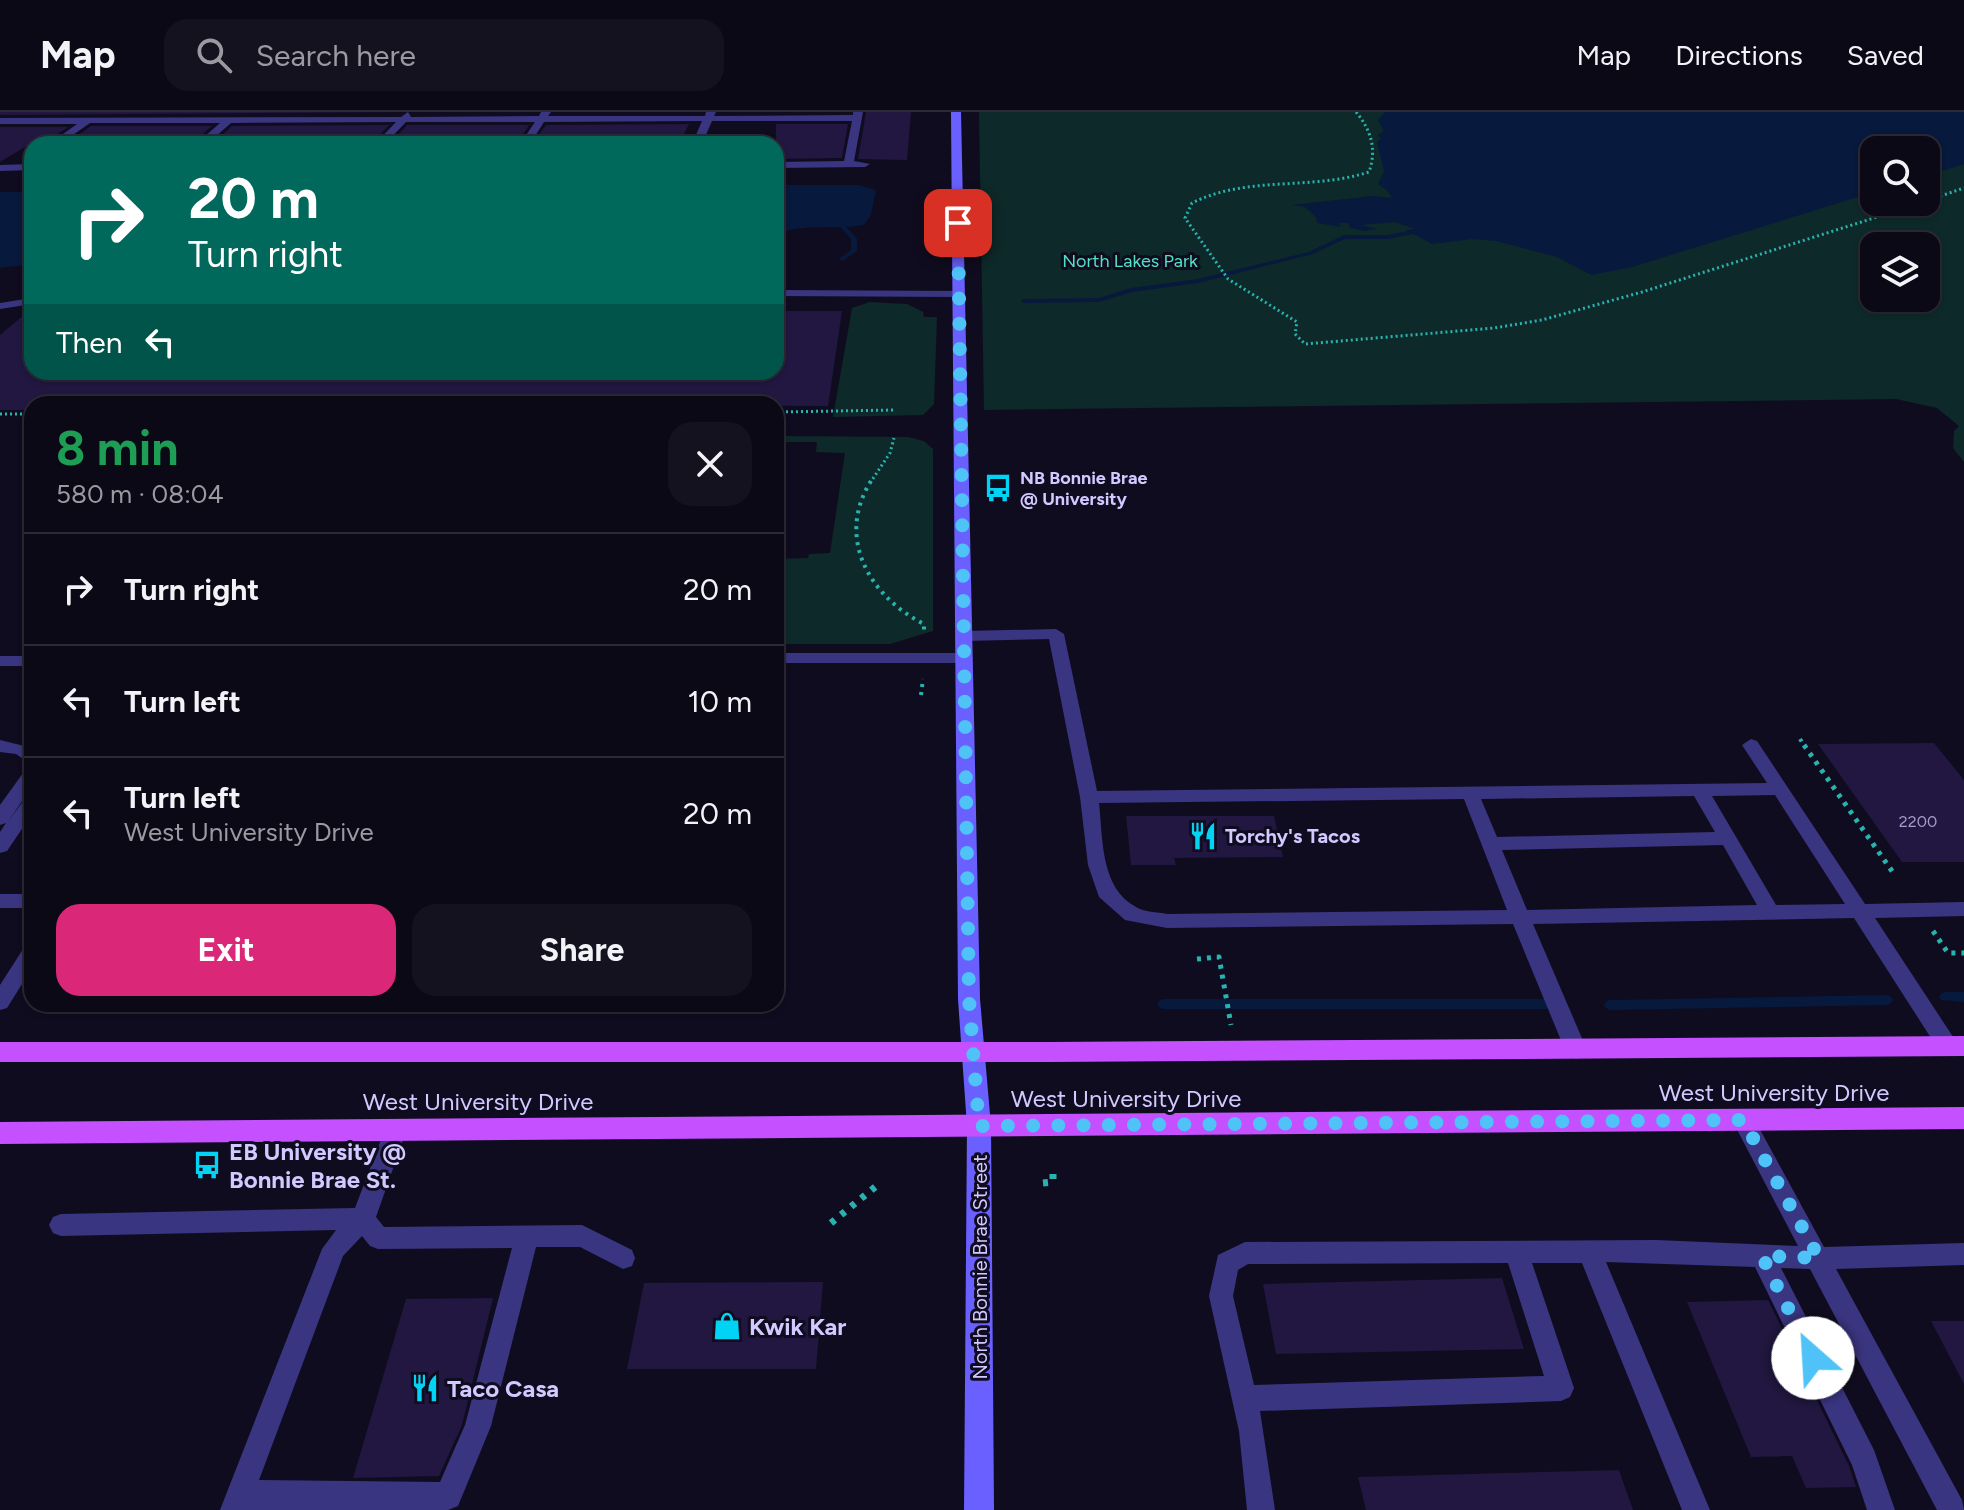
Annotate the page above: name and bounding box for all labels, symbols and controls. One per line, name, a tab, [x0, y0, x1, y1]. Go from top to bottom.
search box	[164, 19, 724, 91]
text: Map	[40, 32, 116, 78]
icon: search	[192, 33, 236, 77]
text: Search here	[256, 37, 416, 74]
text: Map	[1577, 38, 1631, 72]
text: Directions	[1675, 38, 1803, 72]
text: Saved	[1847, 38, 1924, 72]
map controls	[1860, 136, 1940, 312]
button: search	[1860, 136, 1940, 216]
text: 20 m	[188, 165, 319, 232]
icon: right	[56, 168, 160, 272]
pin	[924, 189, 992, 257]
icon: arrive	[936, 201, 980, 245]
button: layers	[1860, 232, 1940, 312]
text: Turn right	[188, 233, 343, 276]
park label: North Lakes Park	[1062, 250, 1198, 272]
icon: left	[138, 320, 182, 364]
text: Then	[56, 324, 122, 361]
text: 8 min	[56, 419, 179, 477]
button: close	[668, 422, 752, 506]
place label: NB Bonnie Brae @ University	[1020, 467, 1148, 510]
bus stop icon: NB Bonnie Brae @ University	[983, 473, 1013, 503]
text: 580 m · 08:04	[56, 478, 224, 510]
icon: right	[56, 567, 100, 611]
text: Turn right	[124, 571, 259, 608]
text: 20 m	[683, 571, 752, 608]
icon: left	[56, 679, 100, 723]
text: Turn left	[124, 683, 241, 720]
text: 10 m	[687, 683, 752, 720]
text: Turn left	[124, 779, 241, 816]
icon: left	[56, 791, 100, 835]
text: 20 m	[683, 795, 752, 832]
house number: 2200	[1899, 812, 1937, 831]
text: West University Drive	[124, 816, 374, 848]
restaurant icon: Torchy's Tacos	[1188, 821, 1218, 851]
place label: Torchy's Tacos	[1225, 824, 1360, 848]
button: Exit	[56, 904, 396, 996]
button: Share	[412, 904, 752, 996]
street label: West University Drive	[1659, 1078, 1889, 1107]
street label: West University Drive	[1011, 1084, 1241, 1113]
street label: West University Drive	[363, 1087, 593, 1116]
place label: EB University @ Bonnie Brae St.	[229, 1137, 406, 1194]
bus stop icon: EB University @ Bonnie Brae St.	[192, 1150, 222, 1180]
street label: North Bonnie Brae Street	[968, 1154, 992, 1380]
shop icon: Kwik Kar	[712, 1311, 742, 1341]
place label: Kwik Kar	[749, 1312, 846, 1341]
position arrow	[1771, 1316, 1855, 1400]
restaurant icon: Taco Casa	[410, 1373, 440, 1403]
place label: Taco Casa	[447, 1374, 559, 1403]

